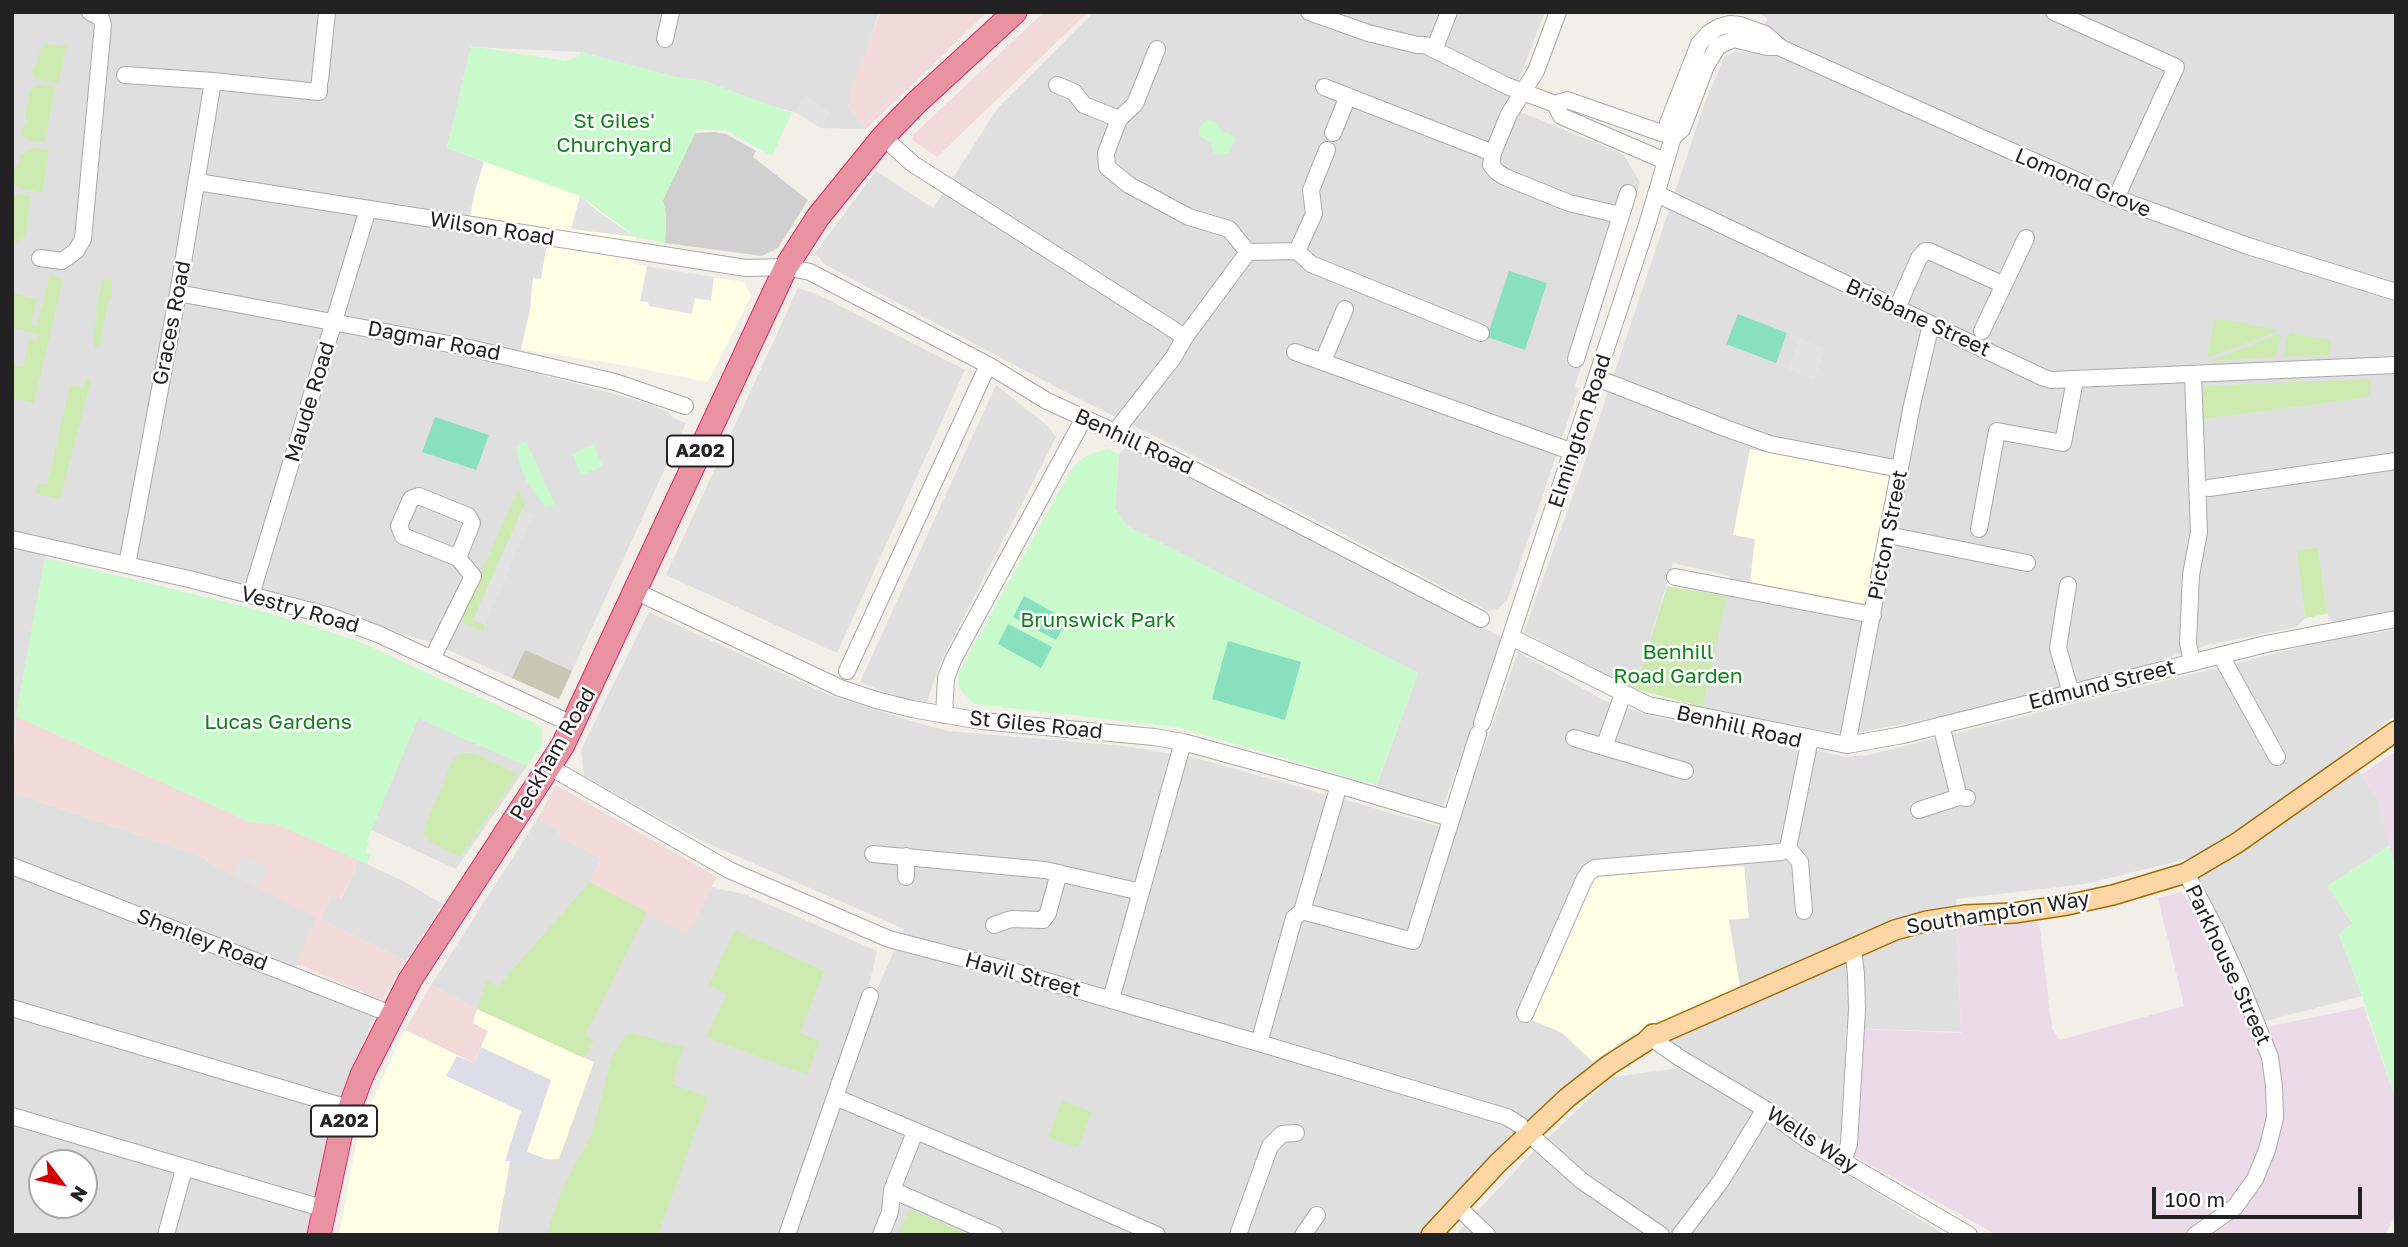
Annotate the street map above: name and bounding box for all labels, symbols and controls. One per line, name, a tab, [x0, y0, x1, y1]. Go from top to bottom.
park label: St Giles' Churchyard	[556, 108, 672, 158]
street label: Lomond Grove	[2011, 143, 2155, 223]
street label: Wilson Road	[428, 207, 556, 251]
street label: Graces Road	[148, 259, 196, 387]
street label: Brisbane Street	[1842, 274, 1994, 362]
street label: Dagmar Road	[365, 316, 503, 366]
street label: Maude Road	[280, 339, 340, 465]
street label: Elmington Road	[1543, 351, 1617, 511]
street label: Benhill Road	[1071, 404, 1197, 480]
road number: A202	[667, 436, 733, 466]
street label: Picton Street	[1863, 468, 1913, 602]
street label: Vestry Road	[238, 581, 362, 639]
park label: Brunswick Park	[1020, 607, 1176, 633]
park label: Benhill Road Garden	[1613, 639, 1743, 689]
street label: Edmund Street	[2026, 655, 2178, 715]
street label: Peckham Road	[505, 683, 601, 825]
street label: Benhill Road	[1674, 700, 1804, 754]
street label: St Giles Road	[968, 705, 1104, 745]
park label: Lucas Gardens	[204, 709, 352, 735]
street label: Parkhouse Street	[2180, 881, 2276, 1049]
street label: Southampton Way	[1905, 886, 2091, 940]
street label: Shenley Road	[133, 903, 271, 977]
street label: Havil Street	[962, 947, 1084, 1003]
street label: Wells Way	[1762, 1101, 1862, 1179]
road number: A202	[311, 1106, 377, 1136]
north arrow	[28, 1149, 98, 1219]
scale bar	[2156, 1174, 2366, 1218]
text: N	[66, 1182, 93, 1207]
text: 100 m	[2165, 1186, 2225, 1212]

